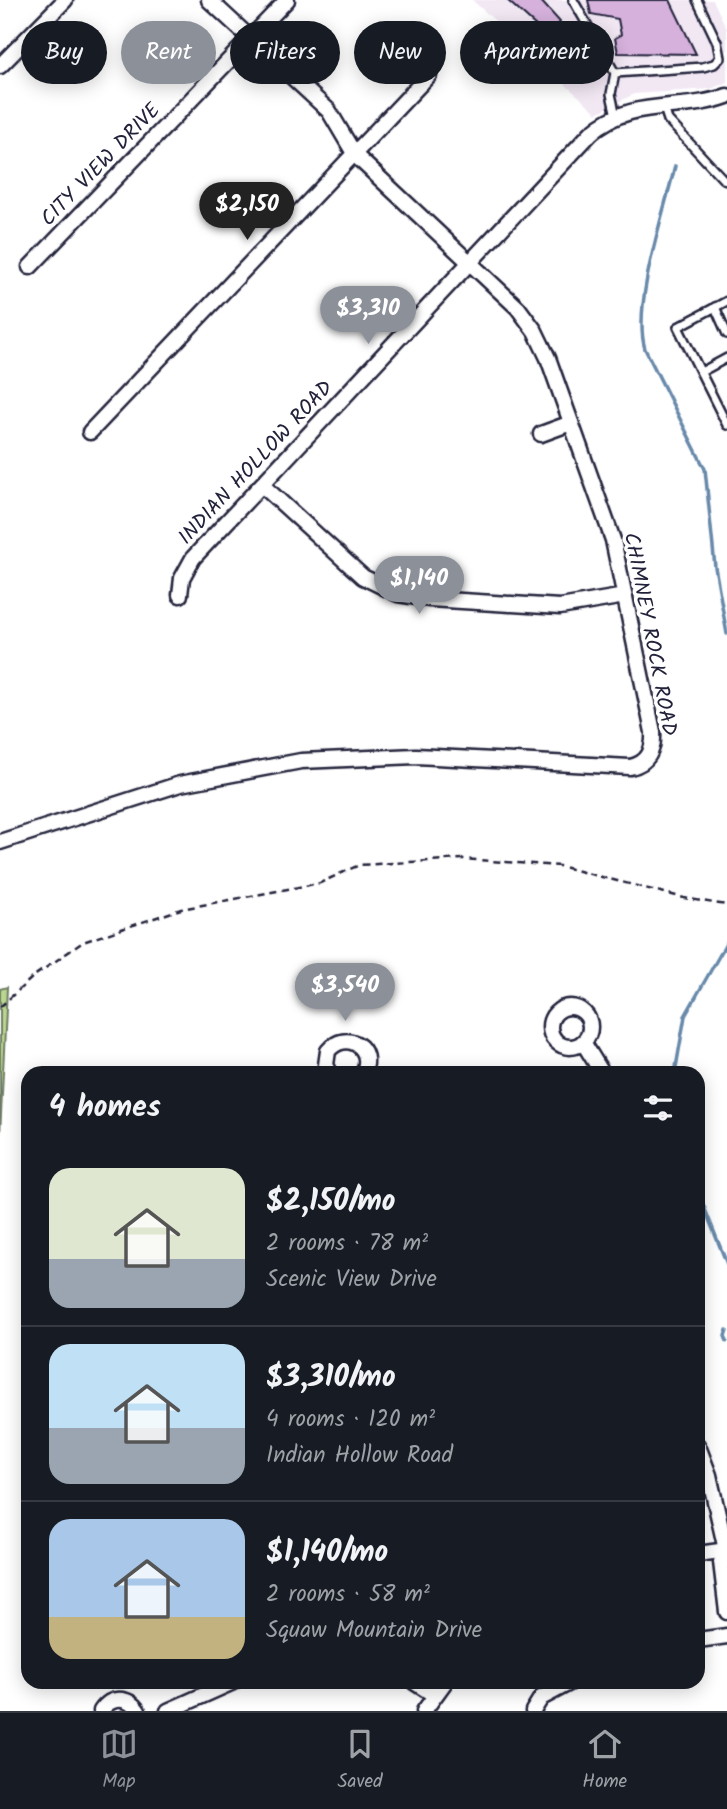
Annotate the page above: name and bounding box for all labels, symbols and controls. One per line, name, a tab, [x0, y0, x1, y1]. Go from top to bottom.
chip: Buy	[21, 21, 107, 84]
chip: Rent	[121, 21, 216, 84]
chip: Filters	[230, 21, 340, 84]
chip: New	[354, 21, 446, 84]
chip: Apartment	[460, 21, 614, 84]
street label: CITY VIEW DRIVE	[33, 95, 170, 235]
pin: $2,150	[190, 182, 304, 242]
text: $2,150	[215, 187, 279, 223]
pin: $3,310	[311, 286, 425, 346]
text: $3,310	[336, 291, 400, 327]
street label: INDIAN HOLLOW ROAD	[171, 373, 342, 553]
street label: CHIMNEY ROCK ROAD	[614, 530, 685, 739]
pin: $1,140	[362, 556, 476, 616]
text: $1,140	[390, 561, 448, 597]
pin: $3,540	[288, 964, 402, 1023]
text: $3,540	[311, 968, 379, 1004]
text: 4 homes	[49, 1084, 161, 1132]
icon: filters	[639, 1089, 677, 1127]
text: $2,150/mo	[266, 1178, 395, 1226]
icon: home	[105, 1196, 189, 1280]
text: 2 rooms · 78 m²	[266, 1226, 428, 1262]
text: Scenic View Drive	[266, 1262, 437, 1298]
text: $3,310/mo	[266, 1354, 396, 1402]
icon: home	[105, 1372, 189, 1456]
text: 4 rooms · 120 m²	[266, 1402, 435, 1438]
text: Indian Hollow Road	[266, 1438, 453, 1474]
text: $1,140/mo	[266, 1529, 388, 1577]
icon: home	[105, 1547, 189, 1631]
text: 2 rooms · 58 m²	[266, 1577, 430, 1613]
text: Squaw Mountain Drive	[266, 1613, 482, 1649]
tab: Map	[100, 1725, 138, 1797]
tab: Saved	[337, 1725, 383, 1797]
tab: Home	[582, 1725, 627, 1797]

